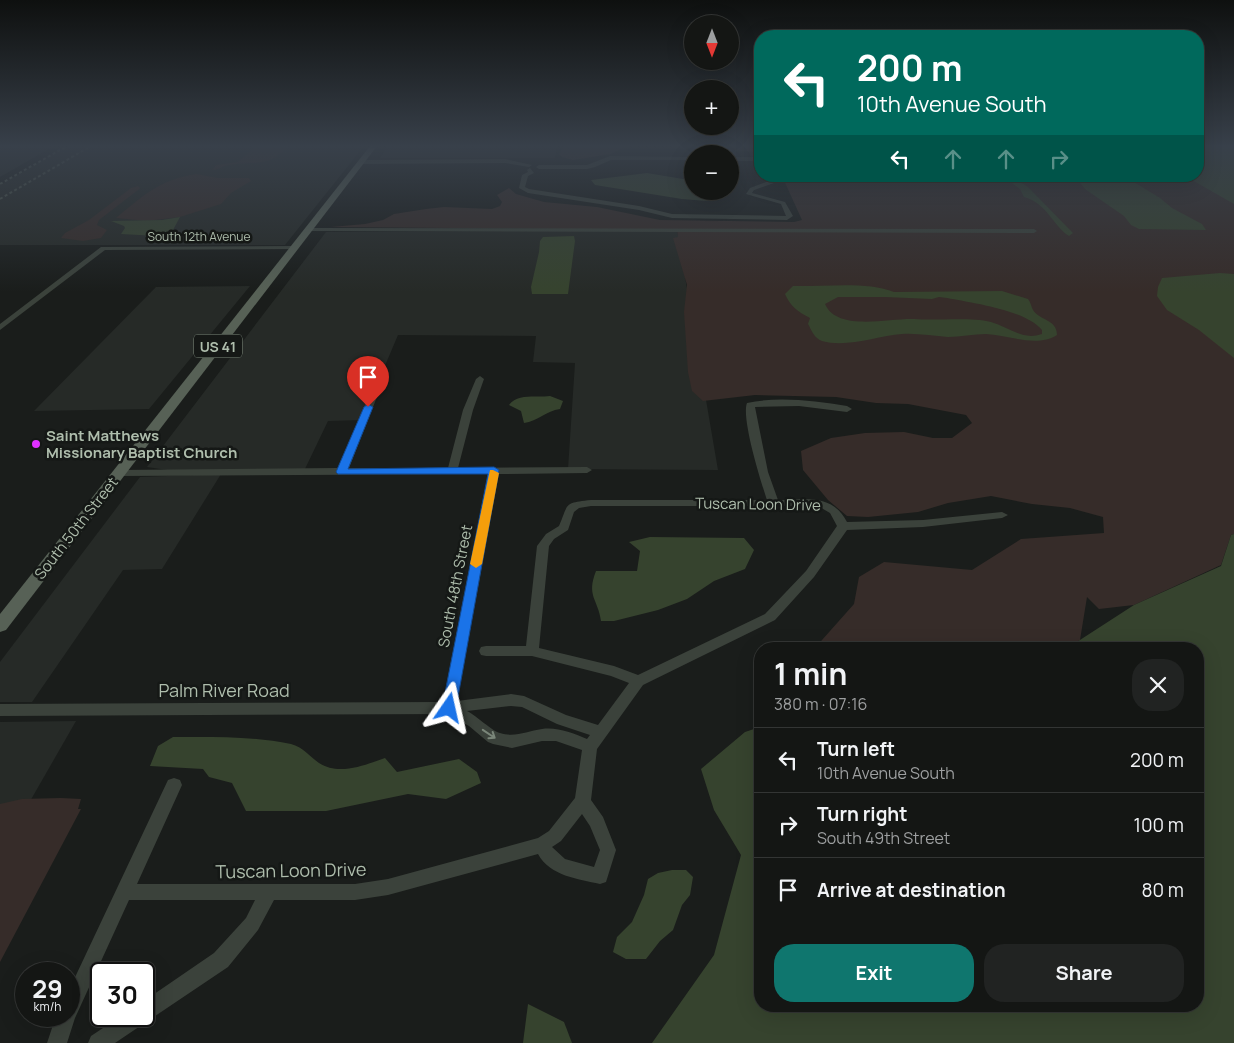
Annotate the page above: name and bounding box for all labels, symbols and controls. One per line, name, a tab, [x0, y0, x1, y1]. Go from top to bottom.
north arrow	[684, 15, 739, 70]
map controls	[684, 15, 739, 200]
text: 200 m	[857, 44, 962, 92]
icon: left	[774, 50, 839, 115]
button: +	[684, 80, 739, 135]
text: 10th Avenue South	[857, 89, 1047, 119]
button: −	[684, 145, 739, 200]
icon: left	[886, 145, 914, 173]
icon: ahead	[939, 145, 967, 173]
icon: ahead	[992, 145, 1020, 173]
icon: right	[1045, 145, 1073, 173]
street label: South 12th Avenue	[148, 228, 250, 245]
road number: US 41	[194, 334, 242, 358]
pin	[347, 356, 389, 407]
icon: arrive	[354, 363, 382, 391]
place label: Saint Matthews Missionary Baptist Church	[46, 425, 237, 463]
marker: Saint Matthews Missionary Baptist Church	[30, 438, 42, 450]
street label: South 50th Street	[29, 472, 123, 584]
street label: Tuscan Loon Drive	[695, 492, 821, 516]
street label: South 48th Street	[433, 523, 477, 649]
text: 1 min	[774, 653, 847, 694]
button: close	[1132, 659, 1184, 711]
street label: Palm River Road	[158, 678, 290, 702]
position arrow	[422, 681, 474, 733]
text: 380 m · 07:16	[774, 693, 867, 715]
one-way arrow	[482, 729, 496, 740]
text: Turn left	[817, 736, 895, 762]
icon: left	[774, 746, 802, 774]
text: 200 m	[1130, 747, 1184, 773]
text: 10th Avenue South	[817, 762, 955, 784]
text: Turn right	[817, 801, 907, 827]
icon: right	[774, 811, 802, 839]
text: 100 m	[1133, 812, 1184, 838]
text: South 49th Street	[817, 827, 950, 849]
street label: Tuscan Loon Drive	[215, 857, 367, 883]
icon: arrive	[774, 876, 802, 904]
text: Arrive at destination	[817, 877, 1006, 903]
text: 80 m	[1141, 877, 1184, 903]
button: Exit	[774, 944, 974, 1002]
button: Share	[984, 944, 1184, 1002]
speed limit sign: 30	[90, 962, 155, 1027]
text: 29	[32, 971, 63, 1006]
text: km/h	[34, 998, 61, 1015]

